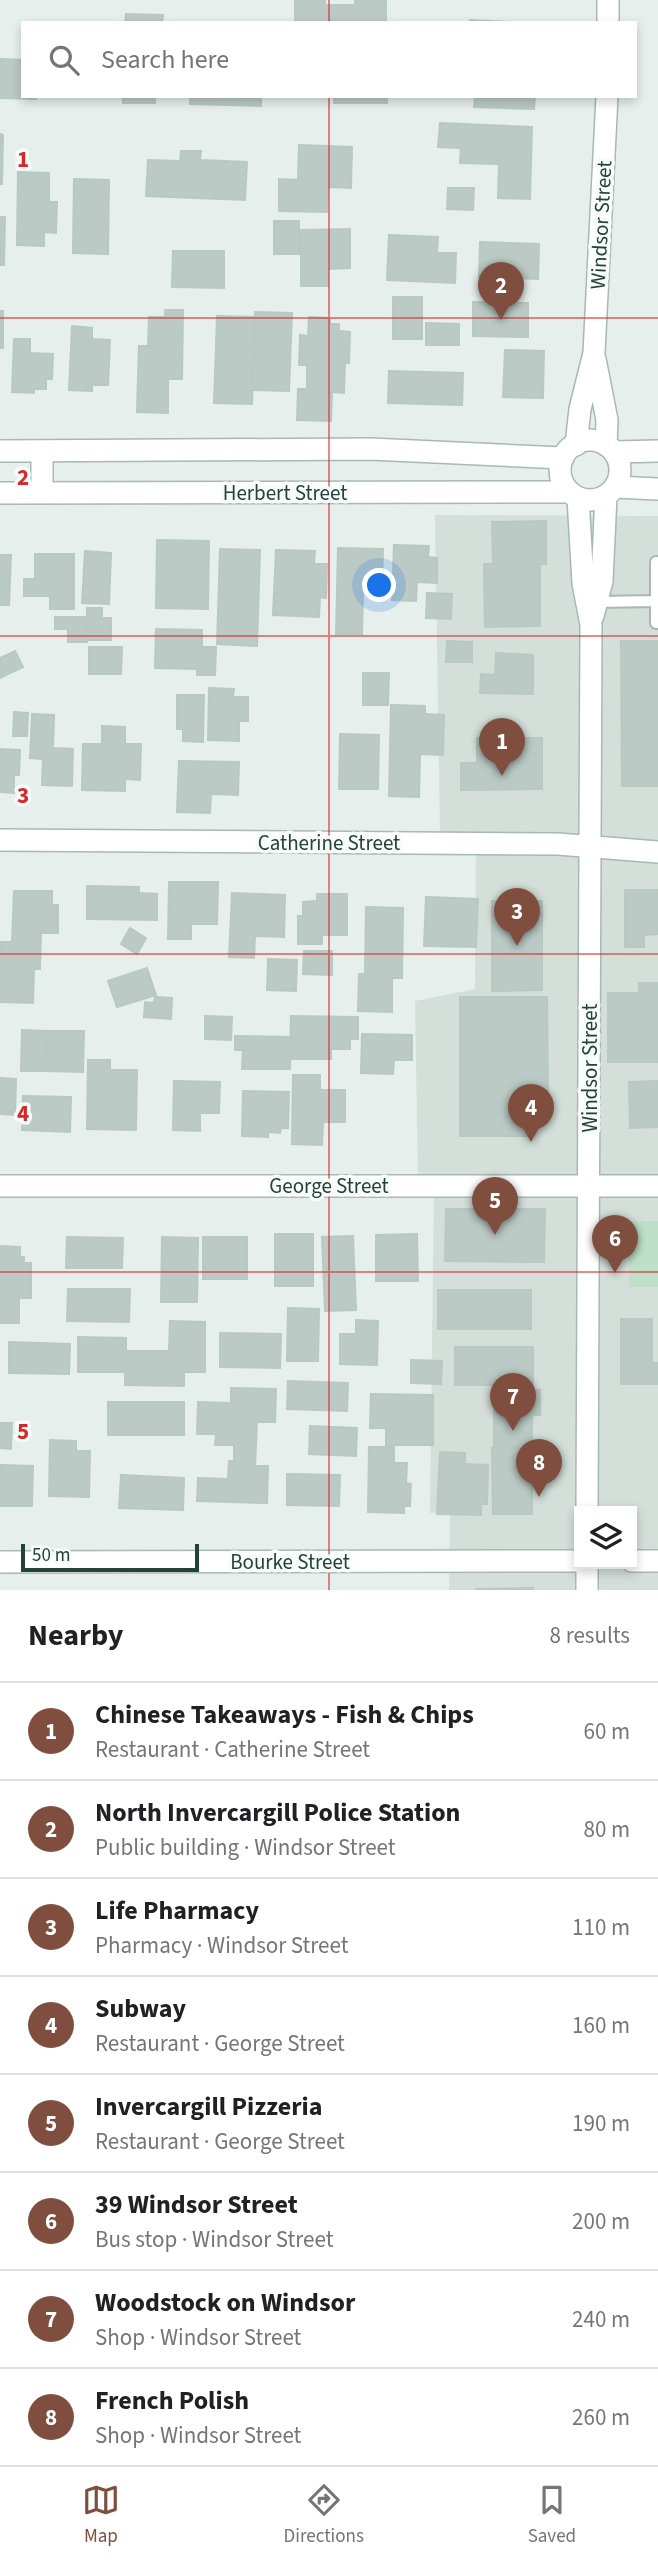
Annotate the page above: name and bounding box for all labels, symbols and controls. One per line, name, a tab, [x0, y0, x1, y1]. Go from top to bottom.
search box	[21, 21, 637, 98]
icon: search	[45, 41, 83, 79]
text: Search here	[101, 41, 229, 78]
text: 1	[17, 143, 29, 176]
street label: Windsor Street	[583, 160, 619, 290]
pin: 2	[478, 262, 524, 320]
text: 2	[17, 461, 29, 494]
street label: Herbert Street	[223, 478, 347, 508]
your location	[362, 568, 396, 602]
pin: 1	[479, 718, 525, 776]
text: 3	[17, 779, 29, 812]
street label: Catherine Street	[258, 828, 400, 858]
pin: 3	[494, 888, 540, 946]
street label: Windsor Street	[575, 1003, 605, 1133]
pin: 4	[508, 1084, 554, 1142]
text: 4	[17, 1097, 29, 1130]
street label: George Street	[269, 1171, 389, 1201]
pin: 5	[472, 1177, 518, 1235]
pin: 6	[592, 1215, 638, 1273]
pin: 7	[490, 1373, 536, 1431]
text: 5	[17, 1415, 29, 1448]
pin: 8	[516, 1439, 562, 1497]
map controls	[574, 1506, 637, 1569]
button: layers	[574, 1506, 637, 1569]
scale bar	[21, 1541, 200, 1573]
text: 50 m	[32, 1542, 70, 1569]
street label: Bourke Street	[230, 1547, 350, 1577]
text: Nearby	[28, 1614, 123, 1657]
text: 8 results	[550, 1619, 630, 1652]
text: Chinese Takeaways - Fish & Chips	[95, 1696, 474, 1733]
text: 1	[45, 1715, 57, 1748]
text: 60 m	[583, 1715, 630, 1748]
text: Restaurant · Catherine Street	[95, 1733, 370, 1766]
text: North Invercargill Police Station	[95, 1794, 460, 1831]
text: 2	[45, 1813, 57, 1846]
text: 80 m	[583, 1813, 630, 1846]
text: Public building · Windsor Street	[95, 1831, 396, 1864]
text: Life Pharmacy	[95, 1892, 259, 1929]
text: 3	[45, 1911, 57, 1944]
text: 110 m	[572, 1911, 630, 1944]
text: Pharmacy · Windsor Street	[95, 1929, 348, 1962]
text: Subway	[95, 1990, 186, 2027]
text: 4	[45, 2009, 57, 2042]
text: 160 m	[572, 2009, 630, 2042]
text: Restaurant · George Street	[95, 2027, 345, 2060]
text: Invercargill Pizzeria	[95, 2088, 323, 2125]
text: 5	[45, 2107, 57, 2140]
text: 190 m	[572, 2107, 630, 2140]
text: Restaurant · George Street	[95, 2125, 345, 2158]
text: 39 Windsor Street	[95, 2186, 298, 2223]
text: 6	[45, 2205, 57, 2238]
text: 200 m	[572, 2205, 630, 2238]
text: Bus stop · Windsor Street	[95, 2223, 333, 2256]
text: Woodstock on Windsor	[95, 2284, 355, 2321]
text: 7	[45, 2303, 57, 2336]
text: 240 m	[572, 2303, 630, 2336]
text: Shop · Windsor Street	[95, 2321, 301, 2354]
text: French Polish	[95, 2382, 249, 2419]
text: 8	[45, 2401, 57, 2434]
text: 260 m	[572, 2401, 630, 2434]
text: Shop · Windsor Street	[95, 2419, 301, 2452]
tab: Map	[82, 2481, 120, 2550]
tab: Directions	[284, 2481, 364, 2550]
tab: Saved	[528, 2481, 576, 2550]

